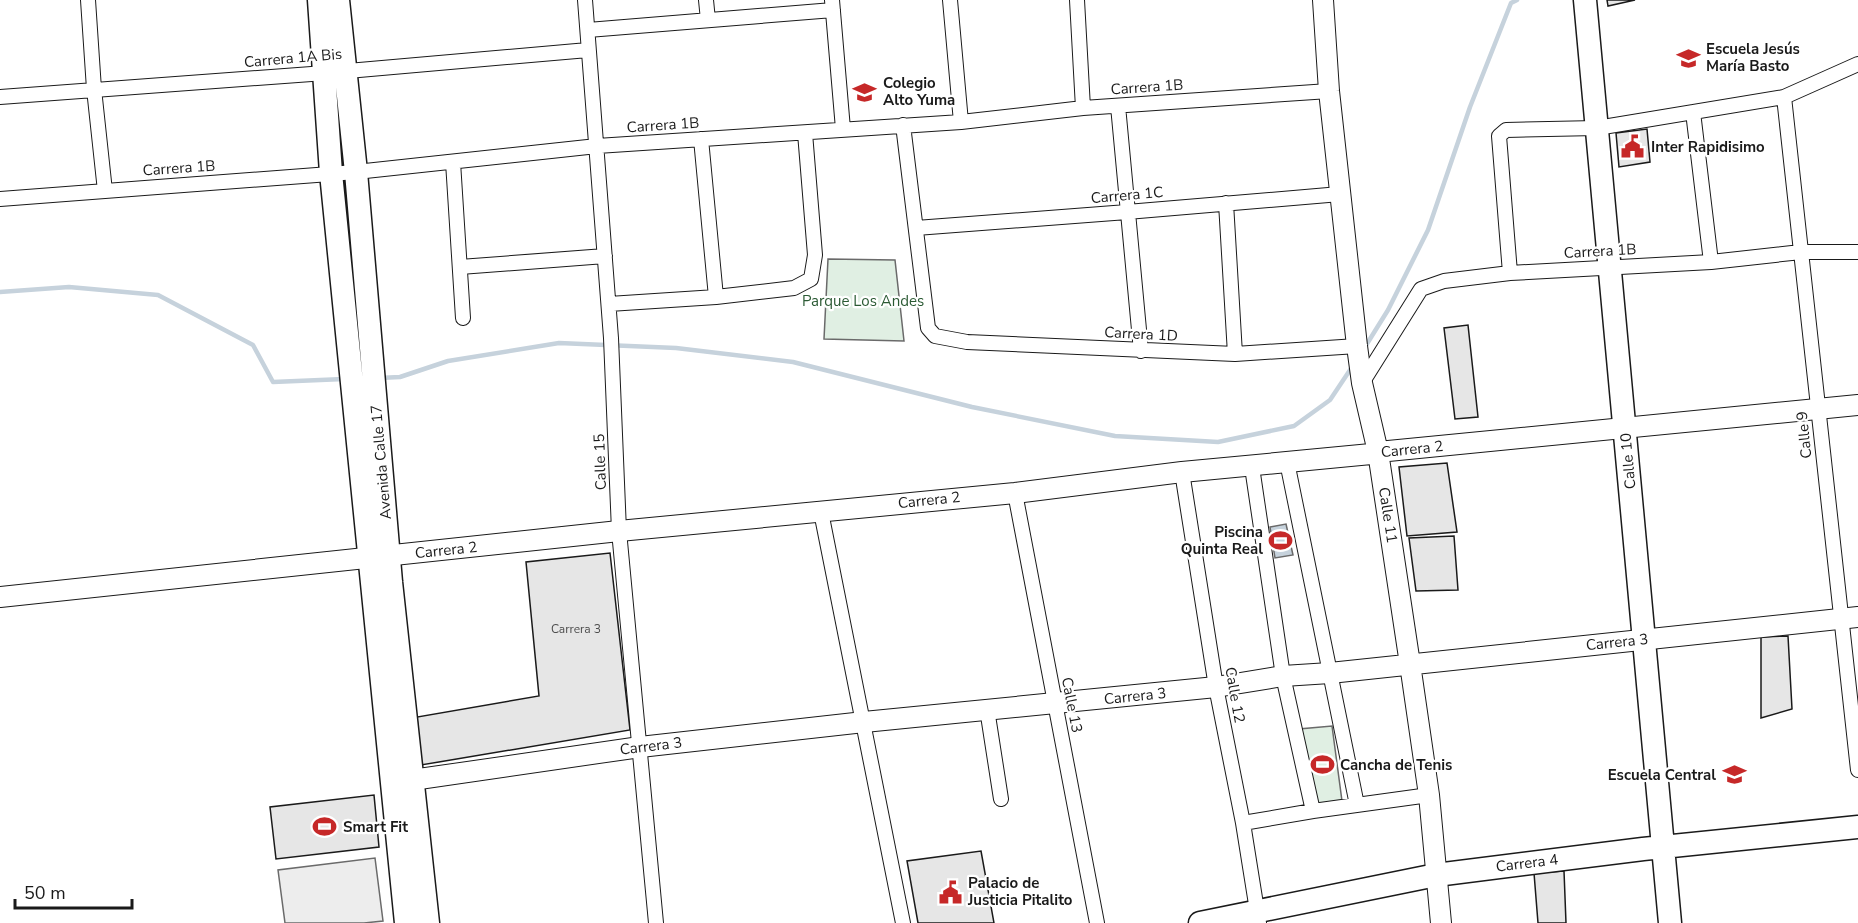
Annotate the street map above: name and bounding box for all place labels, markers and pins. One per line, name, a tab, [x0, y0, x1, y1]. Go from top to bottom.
place label: Escuela Jesús María Basto	[1706, 39, 1800, 76]
school or university icon: Escuela Jesús María Basto	[1675, 45, 1701, 71]
place label: Colegio Alto Yuma	[883, 73, 955, 110]
school or university icon: Colegio Alto Yuma	[852, 79, 878, 105]
public building icon: Inter Rapidisimo	[1620, 134, 1646, 160]
place label: Inter Rapidisimo	[1651, 137, 1765, 157]
place label: Piscina Quinta Real	[1181, 522, 1263, 559]
sports icon: Piscina Quinta Real	[1268, 528, 1294, 554]
sports icon: Cancha de Tenis	[1309, 752, 1335, 778]
place label: Cancha de Tenis	[1340, 755, 1452, 775]
school or university icon: Escuela Central	[1721, 762, 1747, 788]
place label: Escuela Central	[1608, 765, 1716, 785]
sports icon: Smart Fit	[312, 814, 338, 840]
place label: Smart Fit	[343, 817, 408, 837]
place label: Palacio de Justicia Pitalito	[967, 873, 1073, 910]
public building icon: Palacio de Justicia Pitalito	[937, 879, 963, 905]

